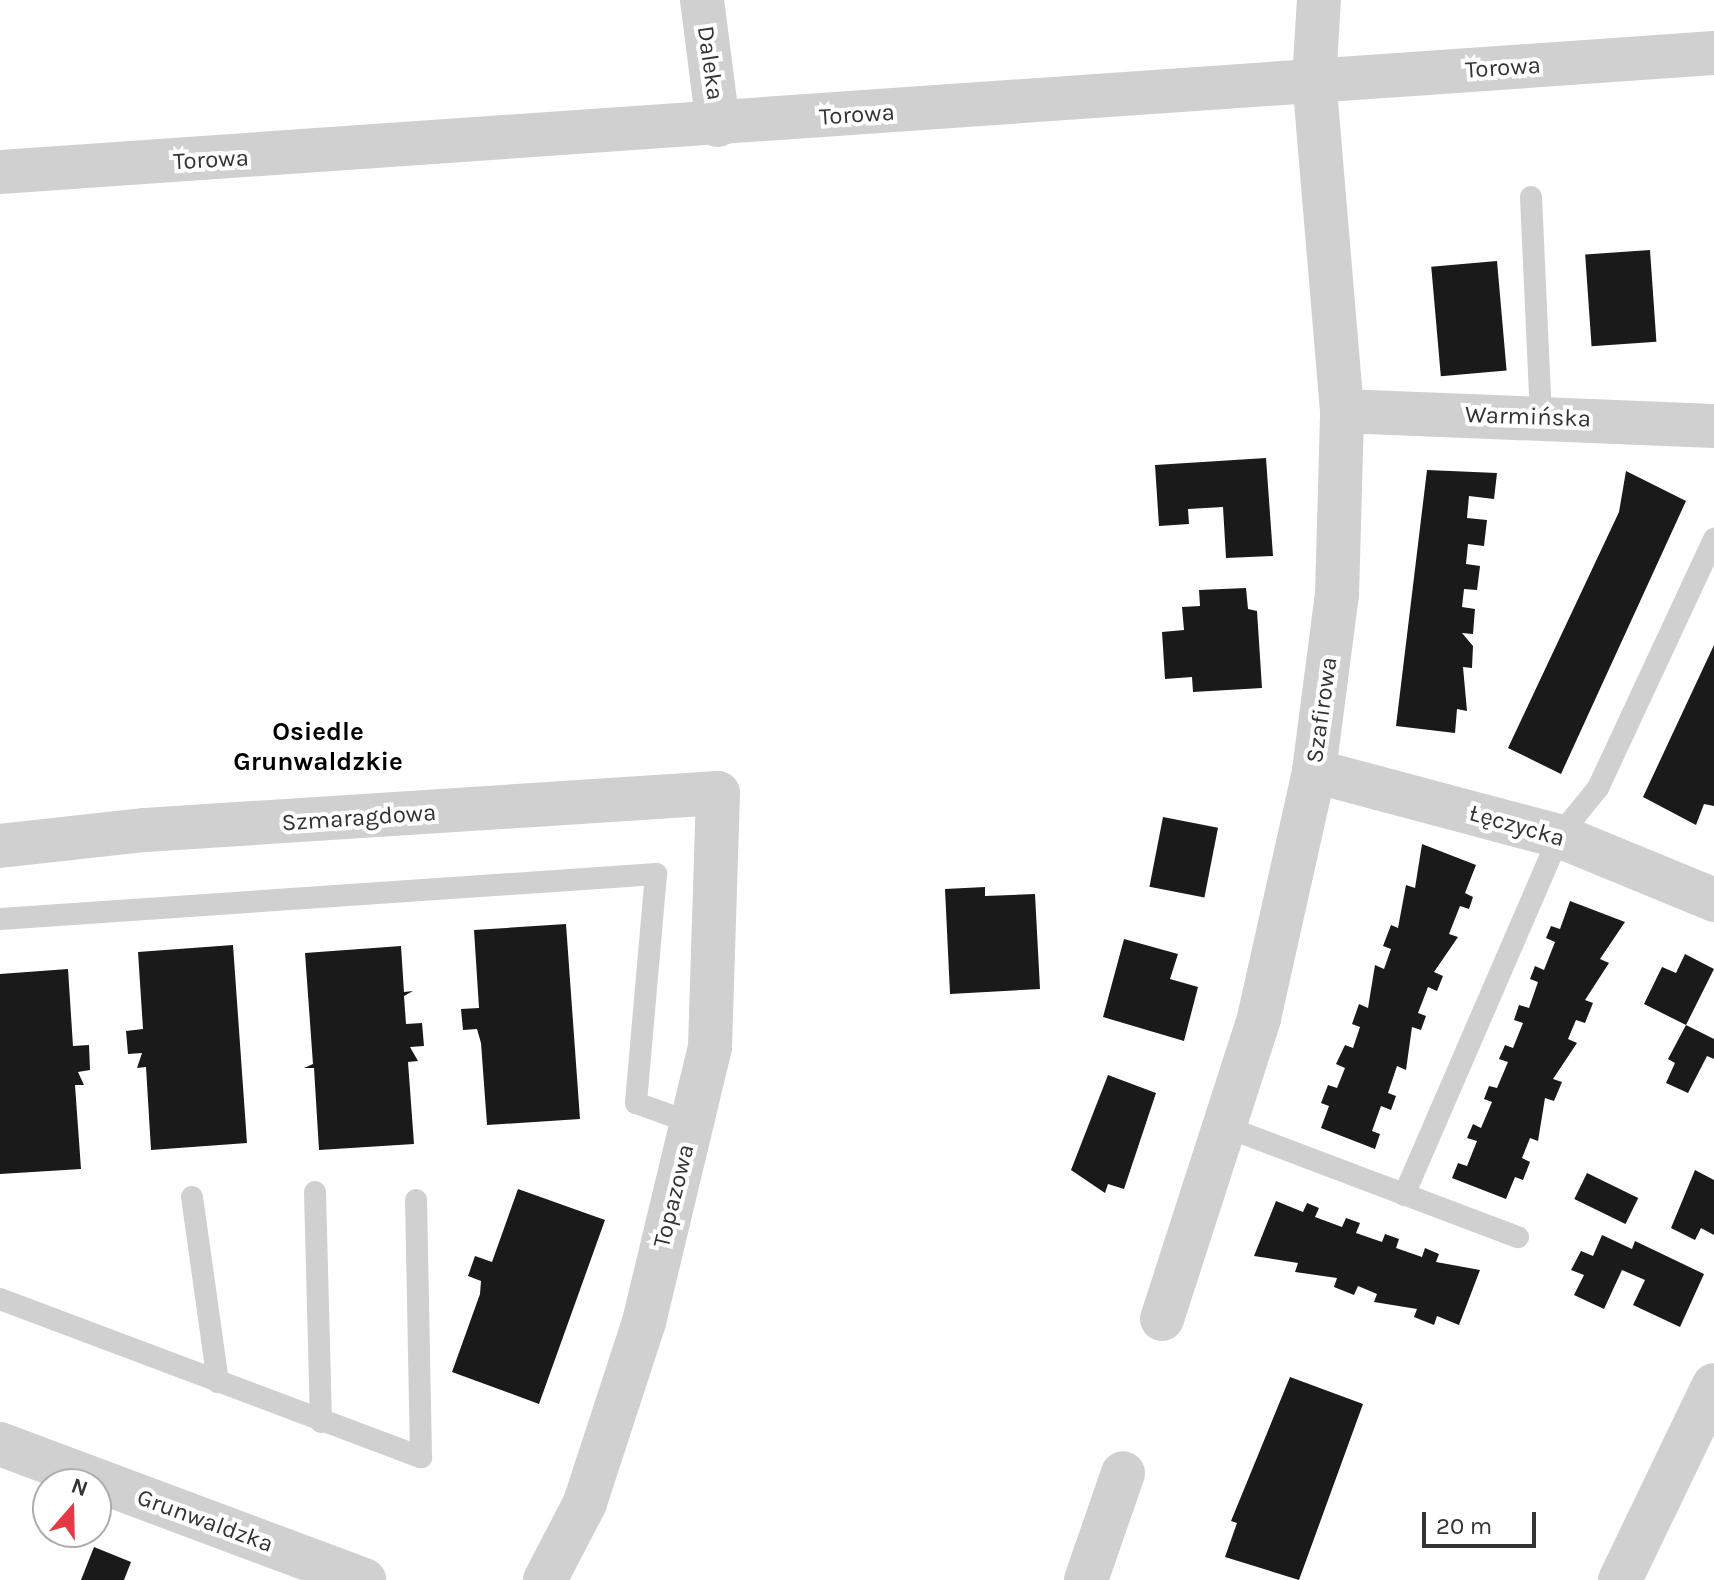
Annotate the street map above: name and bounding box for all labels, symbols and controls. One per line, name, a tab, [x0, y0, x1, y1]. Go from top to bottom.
street label: Daleka	[691, 24, 729, 102]
street label: Torowa	[1464, 51, 1542, 85]
street label: Torowa	[818, 98, 896, 132]
street label: Torowa	[172, 144, 250, 176]
street label: Warmińska	[1465, 400, 1591, 434]
street label: Szafirowa	[1300, 655, 1344, 765]
district label: Osiedle Grunwaldzkie	[233, 716, 403, 778]
street label: Szmaragdowa	[281, 798, 437, 838]
street label: Łęczycka	[1466, 799, 1568, 853]
street label: Topazowa	[647, 1141, 701, 1251]
north arrow	[32, 1468, 112, 1548]
text: N	[68, 1472, 91, 1502]
street label: Grunwaldzka	[133, 1483, 277, 1559]
scale bar	[1426, 1496, 1540, 1546]
text: 20 m	[1436, 1512, 1492, 1540]

